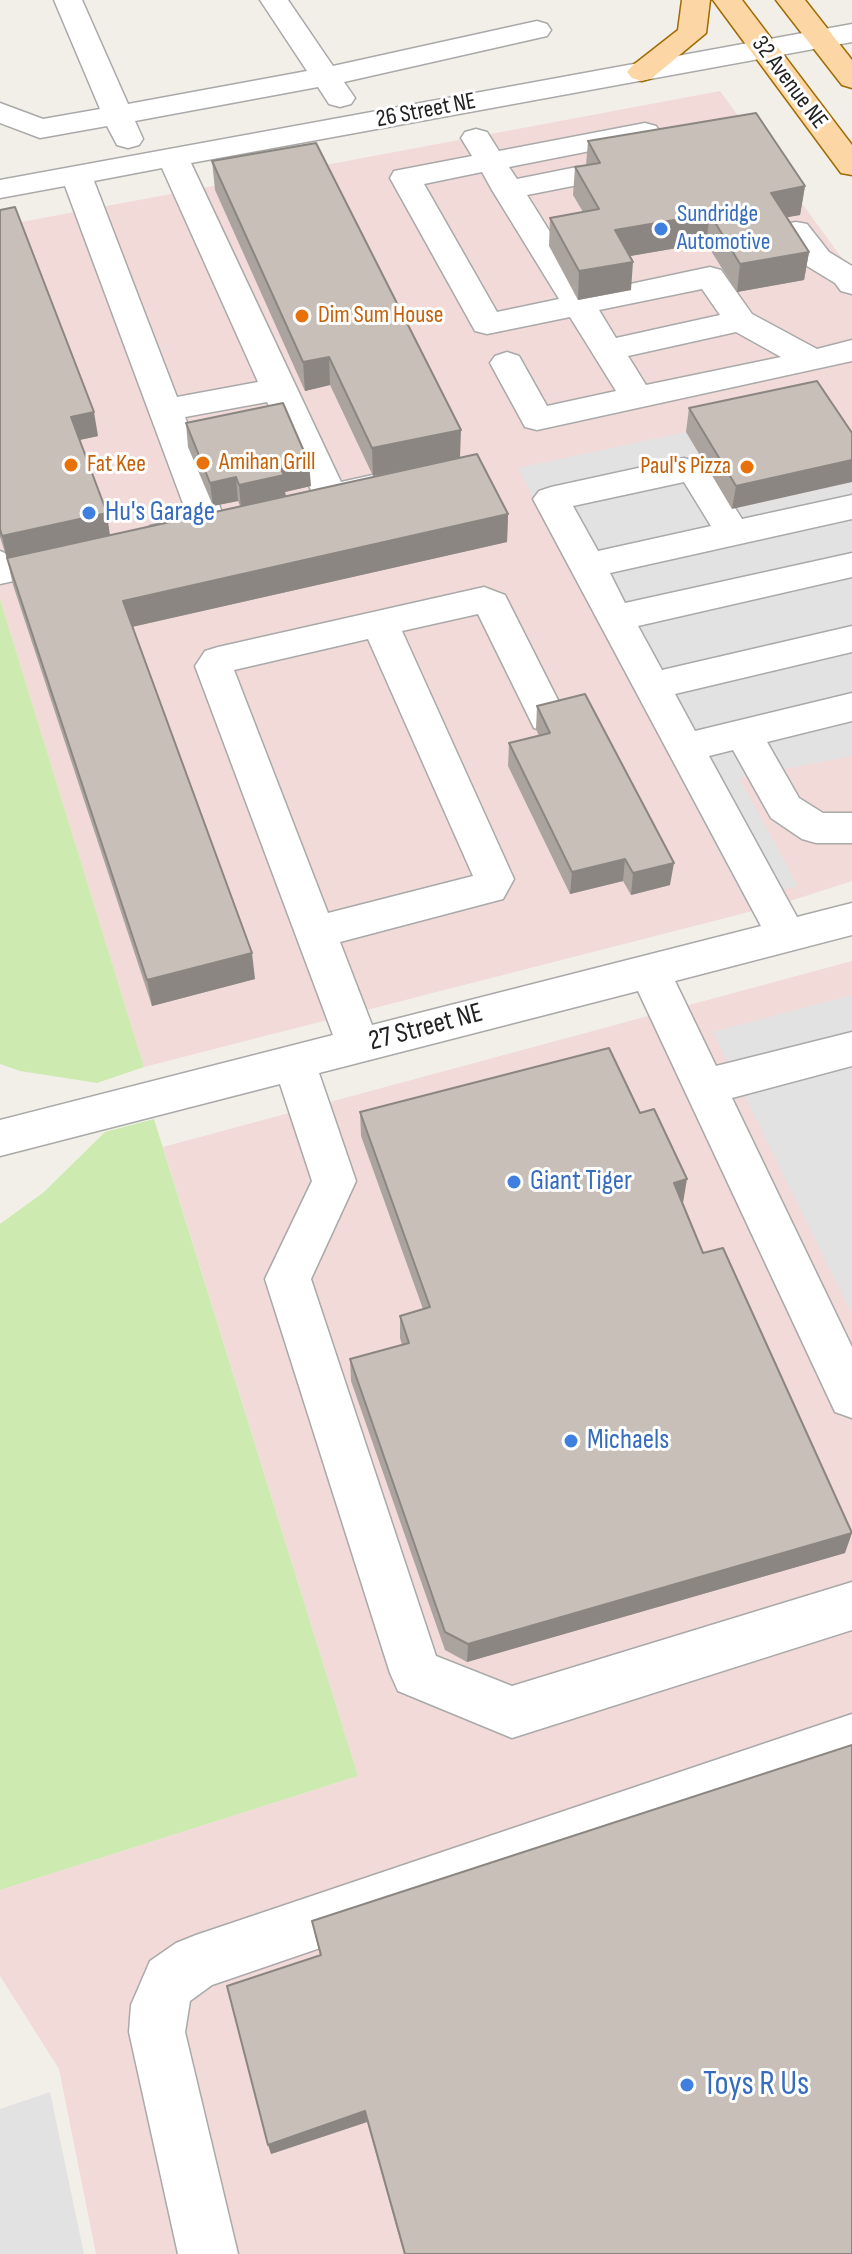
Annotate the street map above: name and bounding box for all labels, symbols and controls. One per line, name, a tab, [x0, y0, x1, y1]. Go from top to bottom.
street label: 32 Avenue NE	[745, 31, 833, 135]
street label: 26 Street NE	[374, 87, 478, 135]
place label: Sundridge Automotive	[677, 201, 770, 257]
marker: Sundridge Automotive	[652, 220, 670, 238]
place label: Dim Sum House	[318, 302, 443, 330]
marker: Dim Sum House	[293, 307, 311, 325]
place label: Amihan Grill	[219, 449, 316, 477]
place label: Fat Kee	[87, 451, 146, 479]
place label: Paul's Pizza	[640, 453, 731, 481]
marker: Amihan Grill	[194, 454, 212, 472]
marker: Fat Kee	[62, 456, 80, 474]
marker: Paul's Pizza	[738, 458, 756, 476]
place label: Hu's Garage	[105, 496, 215, 530]
marker: Hu's Garage	[80, 504, 98, 522]
street label: 27 Street NE	[365, 997, 487, 1059]
place label: Giant Tiger	[530, 1165, 632, 1199]
marker: Giant Tiger	[505, 1173, 523, 1191]
place label: Michaels	[587, 1424, 669, 1458]
marker: Michaels	[562, 1432, 580, 1450]
place label: Toys R Us	[703, 2065, 809, 2105]
marker: Toys R Us	[678, 2076, 696, 2094]

